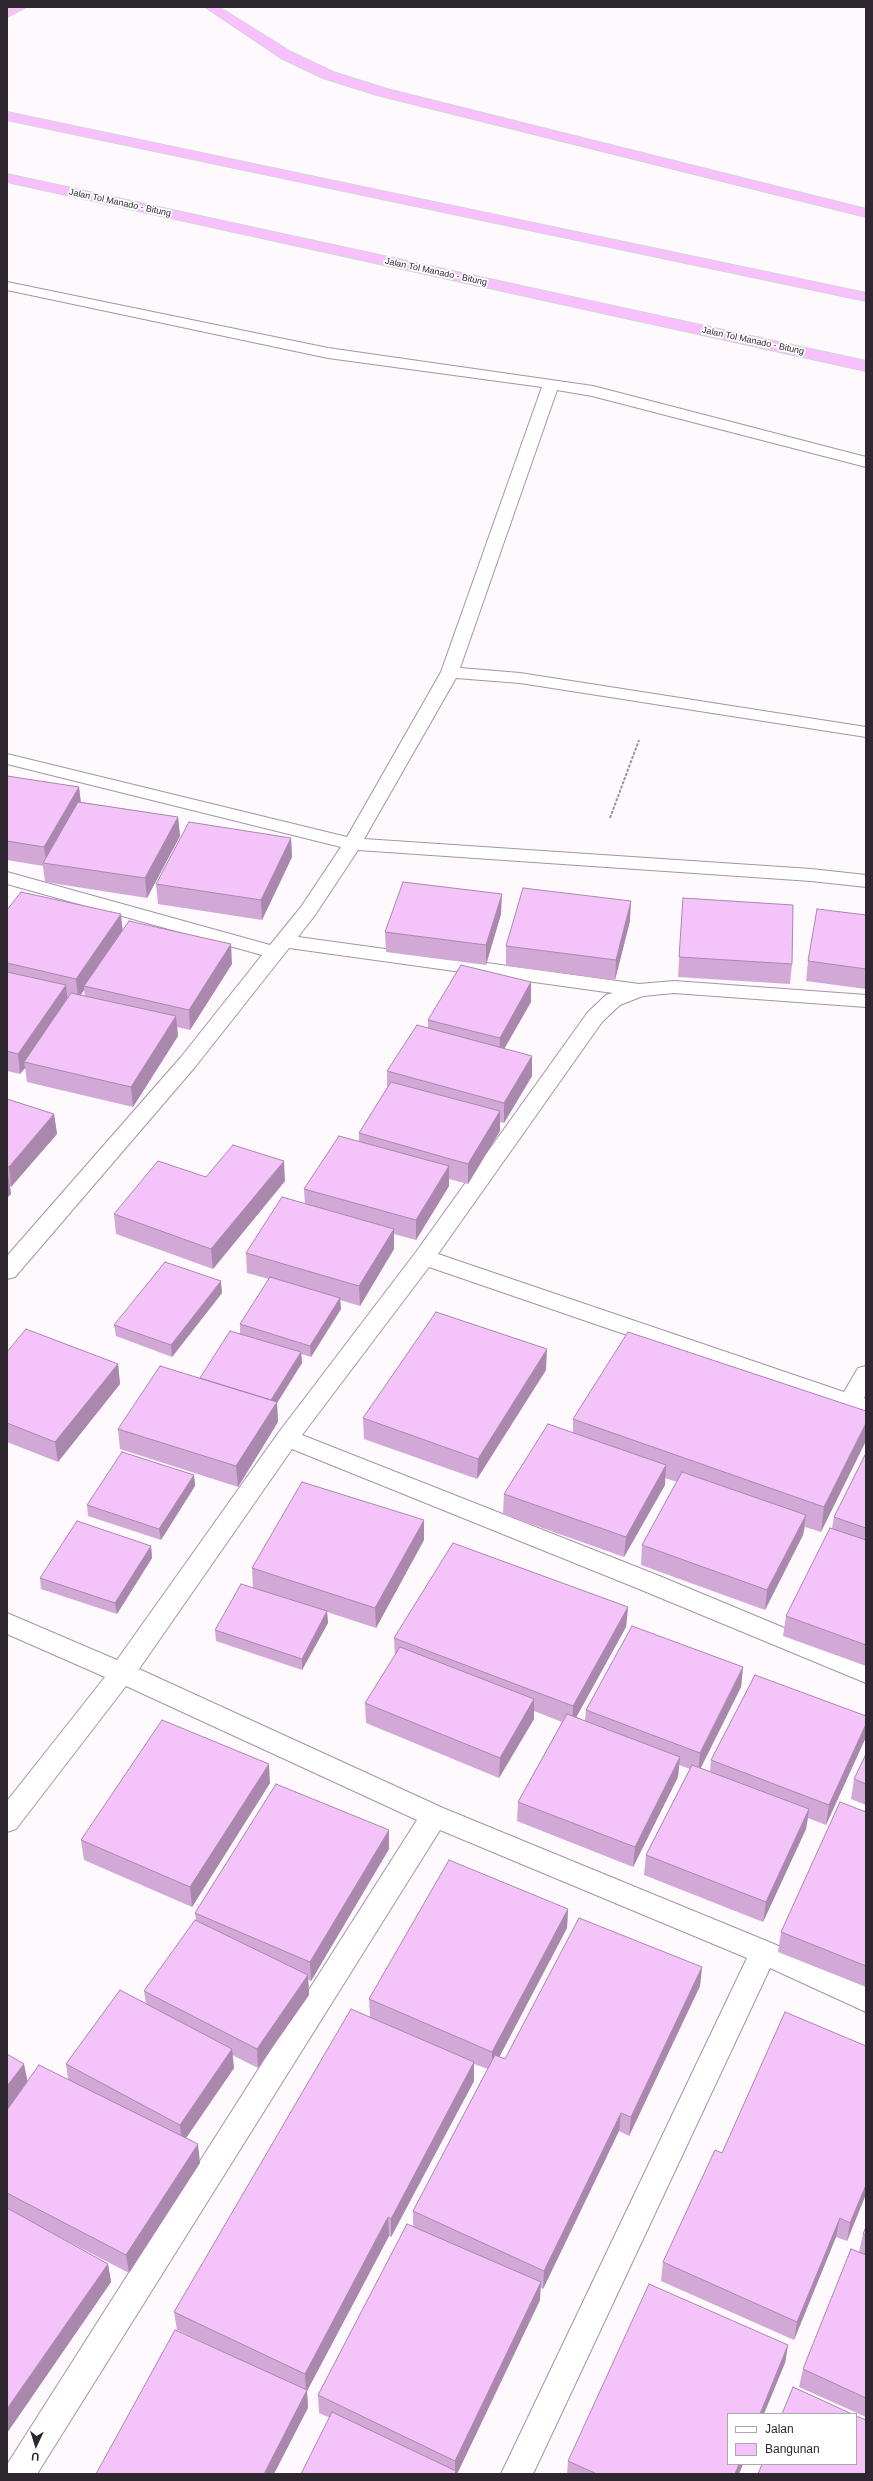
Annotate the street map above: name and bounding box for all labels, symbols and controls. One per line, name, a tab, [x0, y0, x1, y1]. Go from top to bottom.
street label: Jalan Tol Manado - Bitung	[68, 187, 172, 219]
street label: Jalan Tol Manado - Bitung	[384, 256, 488, 288]
street label: Jalan Tol Manado - Bitung	[701, 325, 805, 357]
legend	[727, 2413, 857, 2465]
text: Jalan	[765, 2422, 794, 2436]
north arrow	[16, 2425, 56, 2465]
text: Bangunan	[765, 2442, 820, 2456]
text: U	[31, 2451, 40, 2463]

